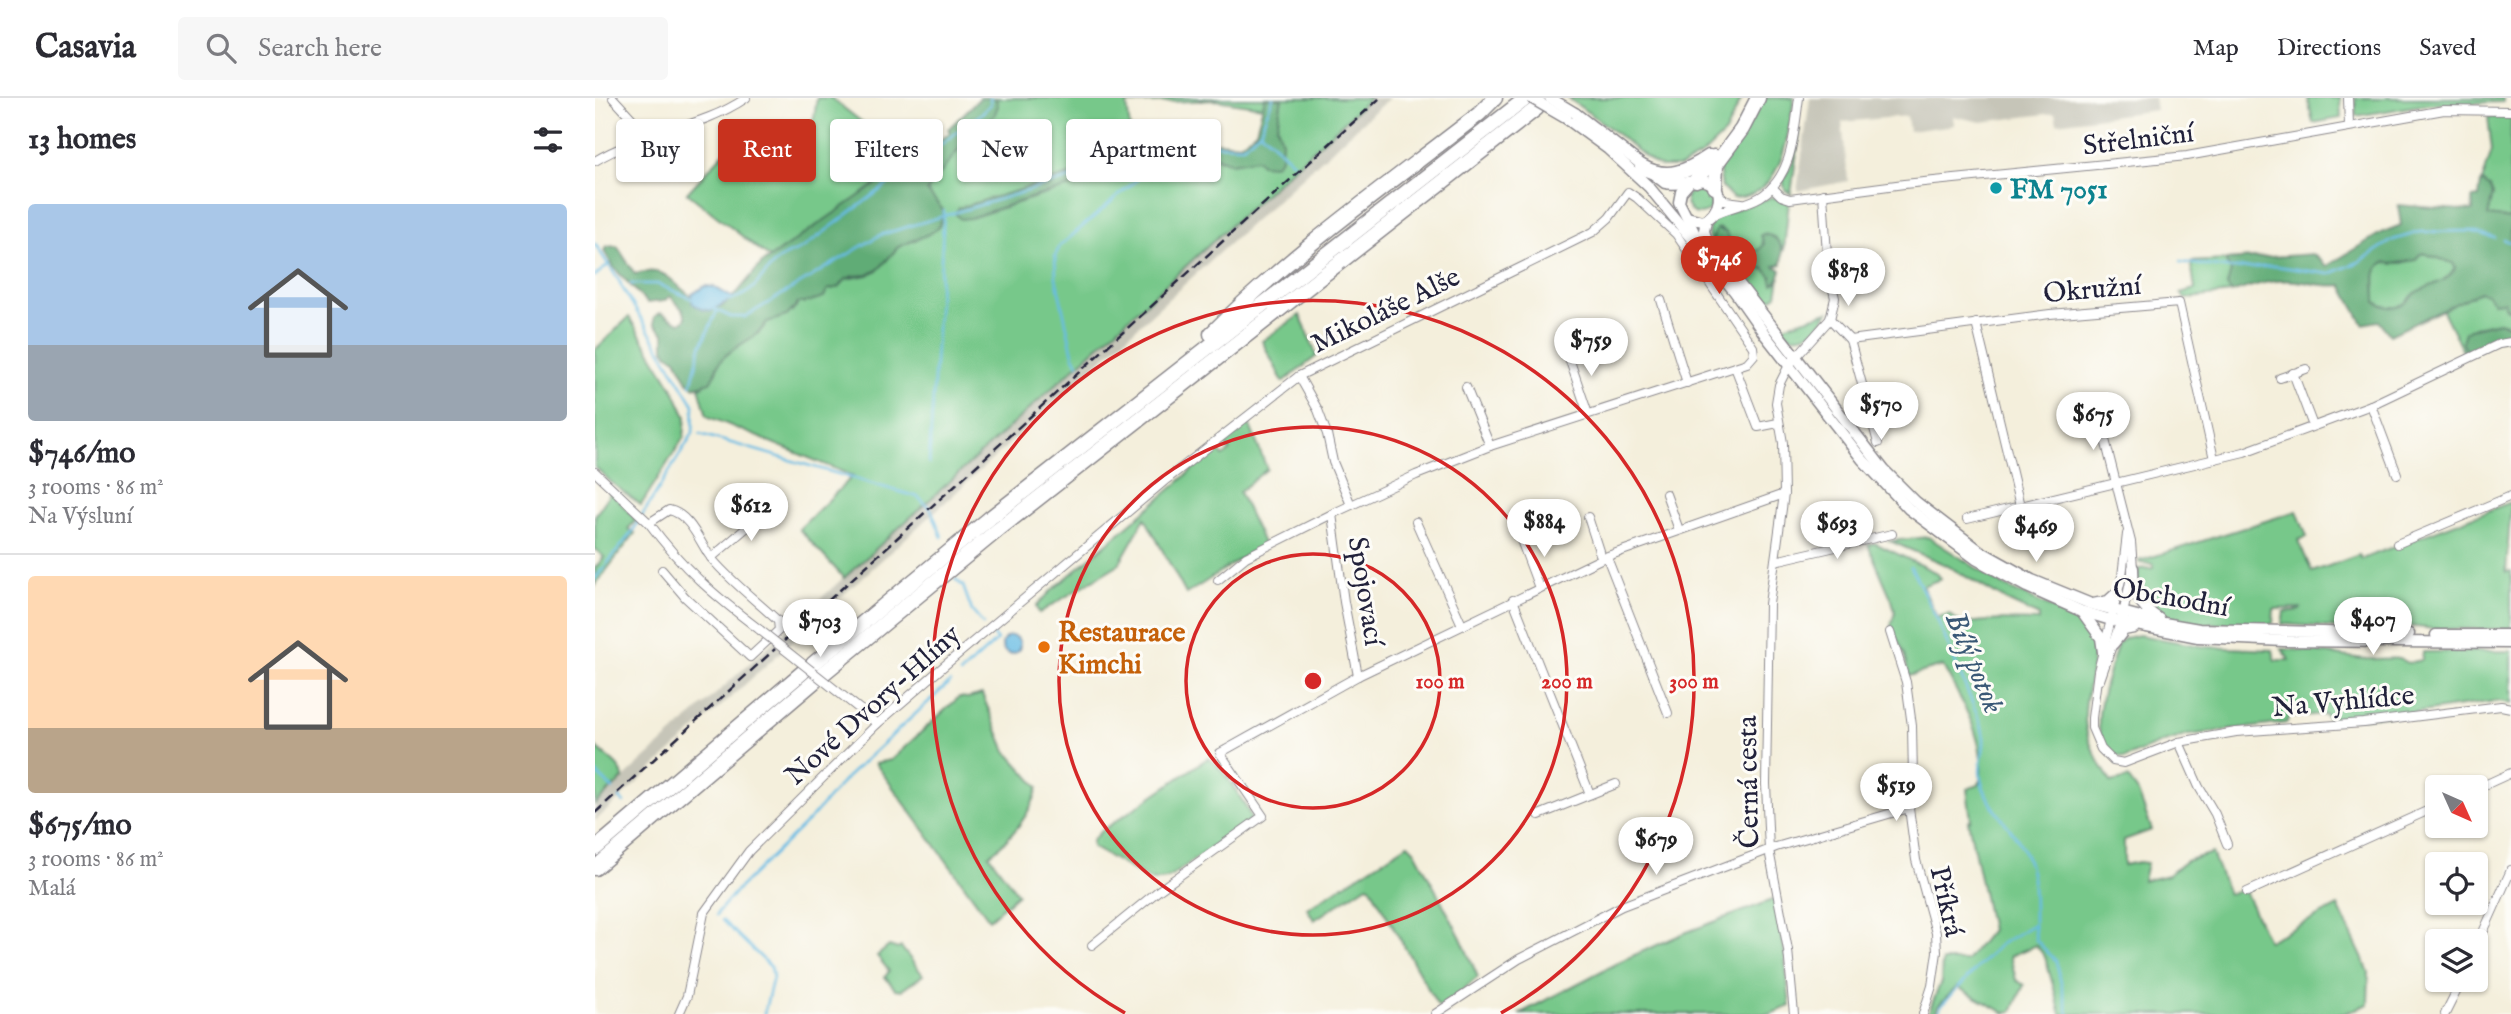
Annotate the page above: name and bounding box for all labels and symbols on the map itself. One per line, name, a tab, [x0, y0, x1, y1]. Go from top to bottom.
street label: Střelniční	[2081, 116, 2197, 165]
place label: FM 7051	[2010, 173, 2108, 208]
marker: FM 7051	[1988, 180, 2004, 196]
pin: $746	[1678, 236, 1760, 296]
pin: $878	[1807, 248, 1889, 308]
street label: Mikoláše Alše	[1306, 260, 1466, 362]
street label: Okružní	[2042, 269, 2144, 312]
pin: $759	[1550, 318, 1632, 378]
pin: $570	[1840, 382, 1922, 442]
pin: $675	[2052, 392, 2134, 452]
pin: $612	[710, 484, 792, 543]
pin: $884	[1503, 500, 1585, 559]
pin: $693	[1796, 502, 1878, 561]
pin: $469	[1995, 504, 2077, 564]
street label: Spojovací	[1339, 534, 1391, 650]
street label: Obchodní	[2110, 571, 2233, 626]
pin: $407	[2332, 598, 2414, 657]
pin: $703	[779, 600, 861, 659]
water label: Bílý potok	[1935, 606, 2012, 719]
place label: Restaurace Kimchi	[1058, 616, 1185, 683]
street label: Nové Dvory-Hlíny	[779, 618, 969, 794]
marker: Restaurace Kimchi	[1036, 639, 1052, 655]
centre of rings	[1301, 669, 1325, 693]
text: 100 m	[1415, 669, 1465, 696]
text: 200 m	[1541, 669, 1593, 696]
text: 300 m	[1669, 669, 1719, 696]
street label: Na Vyhlídce	[2271, 679, 2416, 726]
street label: Černá cesta	[1731, 714, 1768, 849]
pin: $519	[1855, 764, 1937, 823]
north arrow	[2425, 775, 2489, 838]
pin: $679	[1615, 818, 1697, 877]
street label: Příkrá	[1920, 863, 1971, 941]

